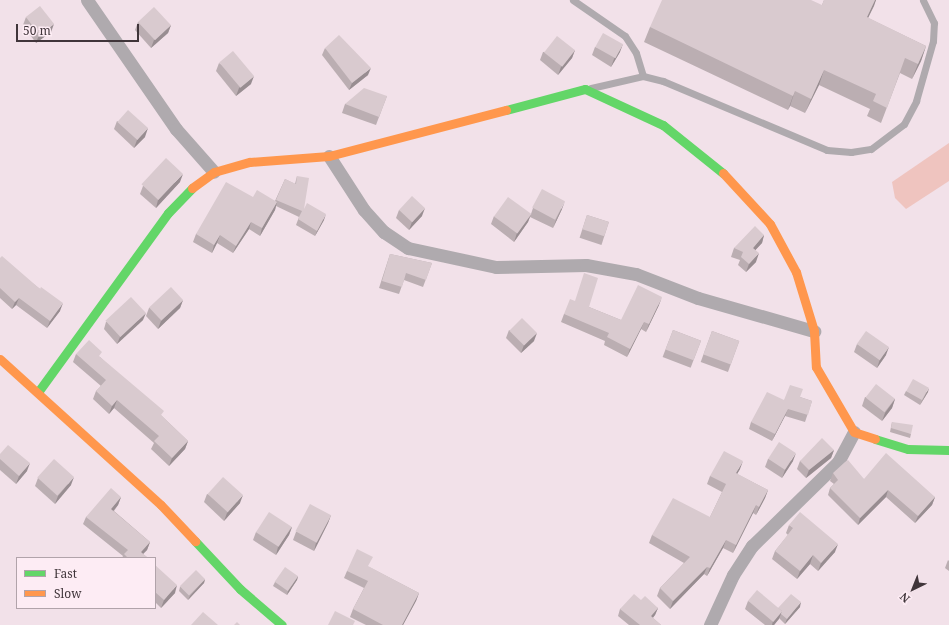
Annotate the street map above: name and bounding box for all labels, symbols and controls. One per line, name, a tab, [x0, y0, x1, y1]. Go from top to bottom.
scale bar	[18, 16, 141, 42]
text: 50 m	[23, 22, 51, 39]
legend	[16, 557, 156, 609]
text: Fast	[54, 565, 77, 582]
north arrow	[893, 569, 933, 609]
text: Slow	[54, 585, 82, 602]
text: N	[896, 590, 913, 607]

